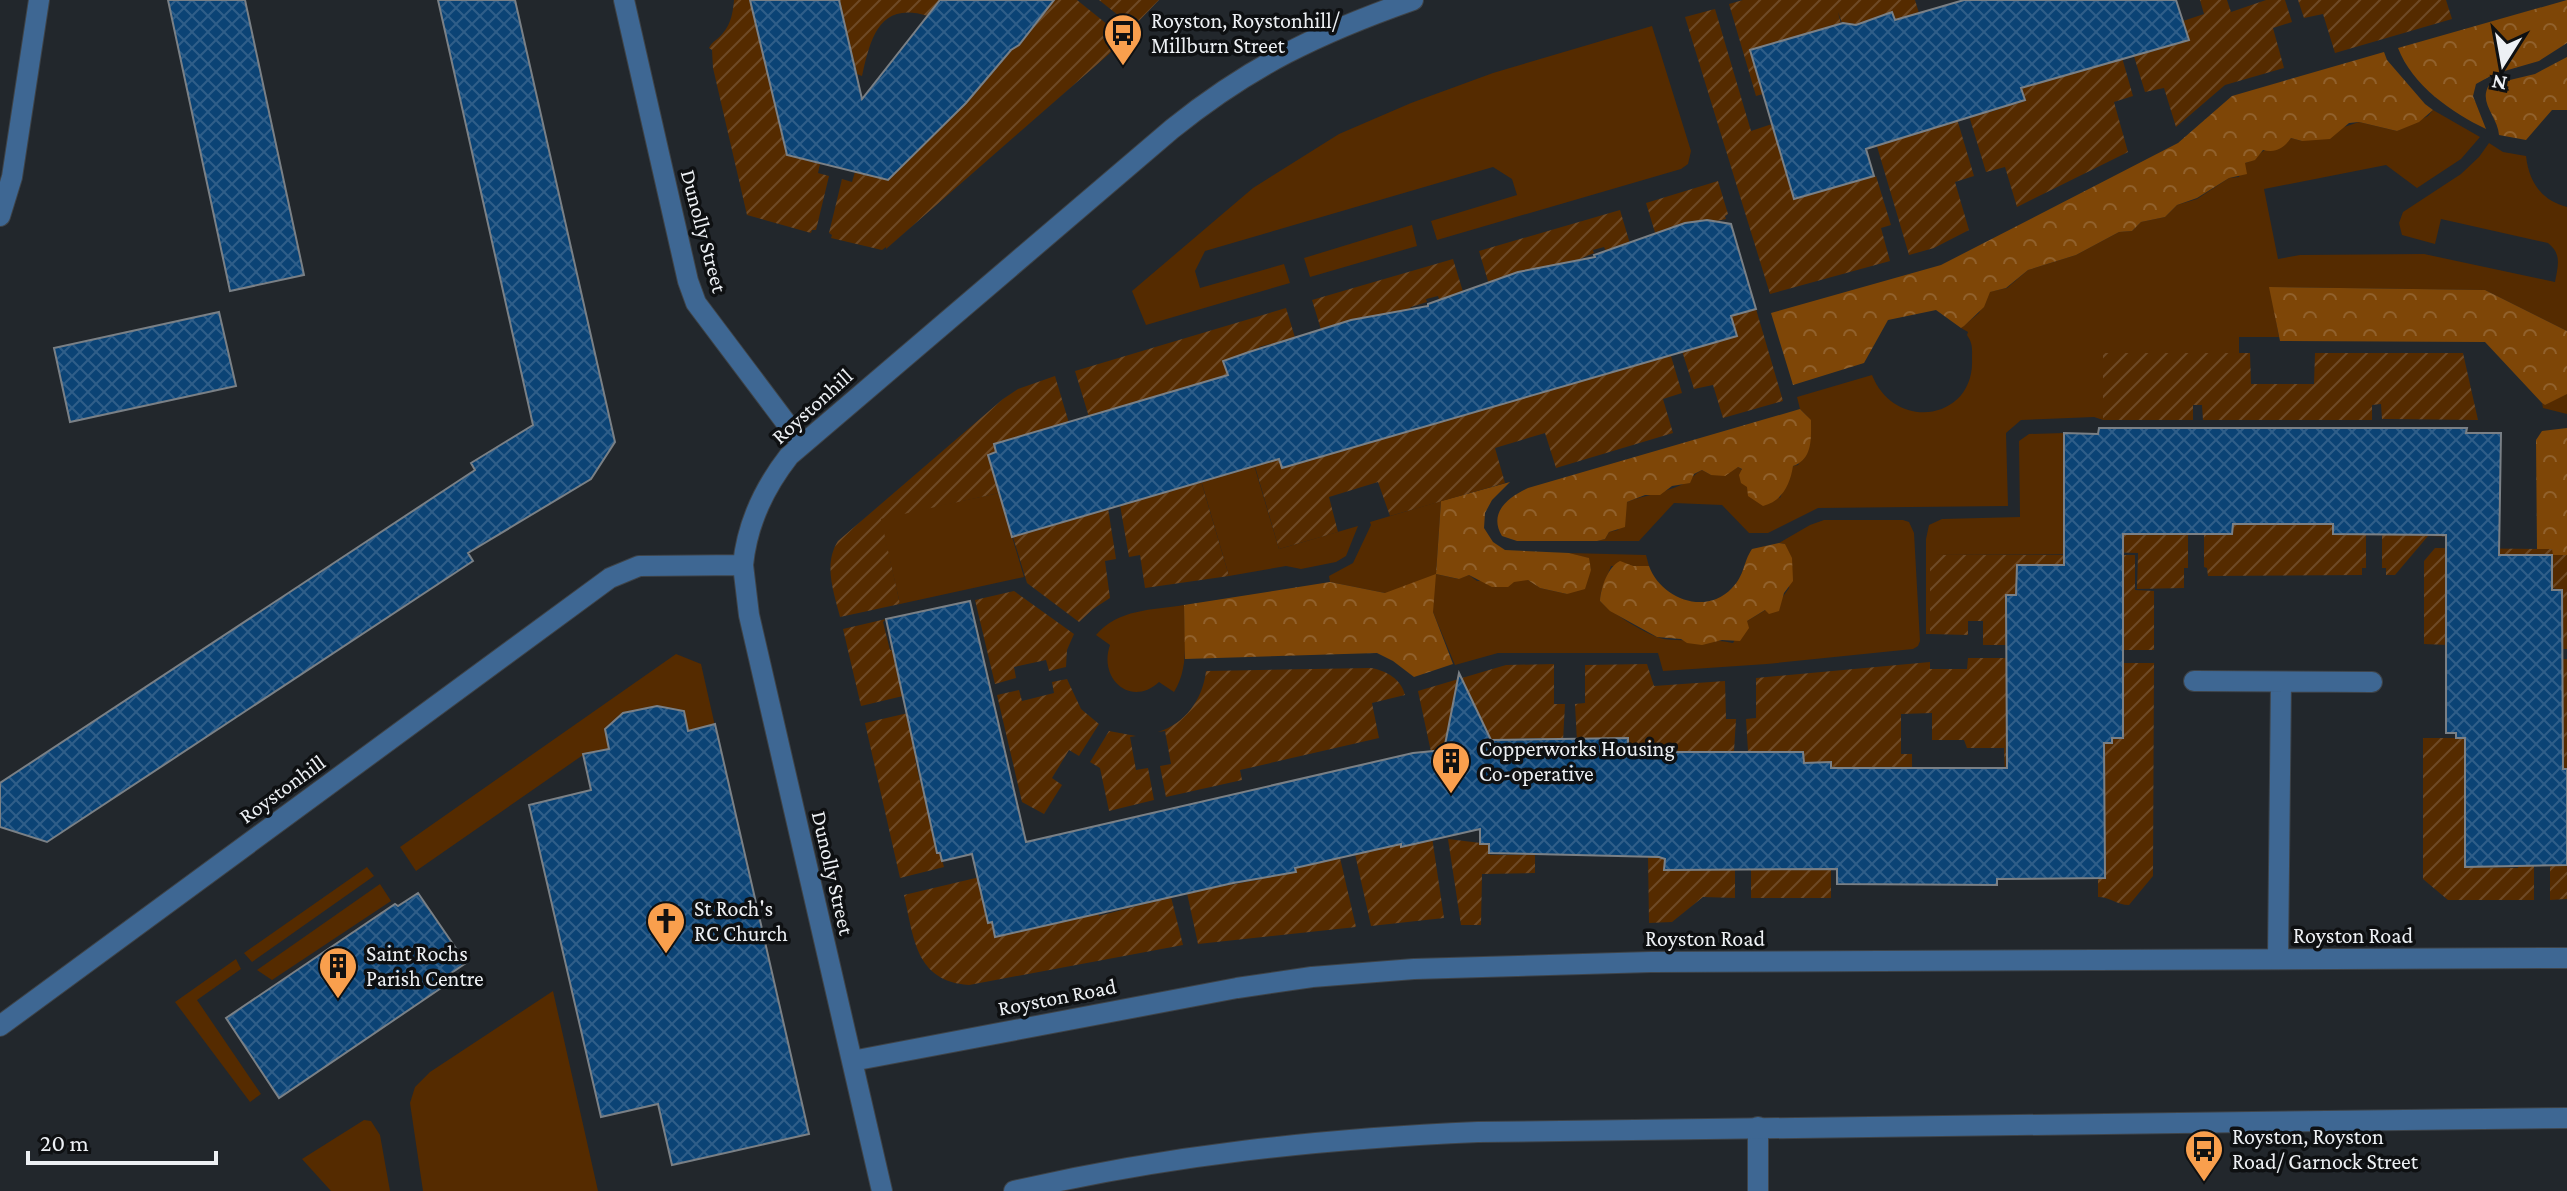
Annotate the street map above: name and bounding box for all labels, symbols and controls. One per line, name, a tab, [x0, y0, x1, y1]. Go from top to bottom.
place label: Royston, Roystonhill/ Millburn Street	[1151, 8, 1340, 58]
bus stop icon: Royston, Roystonhill/ Millburn Street	[1102, 12, 1144, 67]
north arrow	[2463, 24, 2543, 104]
text: N	[2490, 69, 2509, 97]
street label: Dunolly Street	[676, 167, 733, 296]
street label: Roystonhill	[766, 363, 858, 449]
place label: Copperworks Housing Co-operative	[1479, 736, 1675, 786]
building icon: Copperworks Housing Co-operative	[1430, 740, 1472, 795]
street label: Roystonhill	[234, 749, 330, 829]
street label: Dunolly Street	[807, 809, 860, 938]
place label: St Roch's RC Church	[694, 896, 788, 946]
church icon: St Roch's RC Church	[645, 900, 687, 955]
street label: Royston Road	[2293, 923, 2413, 948]
street label: Royston Road	[1645, 926, 1765, 951]
place label: Saint Rochs Parish Centre	[366, 941, 484, 991]
building icon: Saint Rochs Parish Centre	[317, 945, 359, 1000]
street label: Royston Road	[996, 973, 1119, 1021]
scale bar	[28, 1115, 216, 1165]
place label: Royston, Royston Road/ Garnock Street	[2232, 1124, 2419, 1174]
bus stop icon: Royston, Royston Road/ Garnock Street	[2183, 1128, 2225, 1183]
text: 20 m	[40, 1129, 89, 1156]

